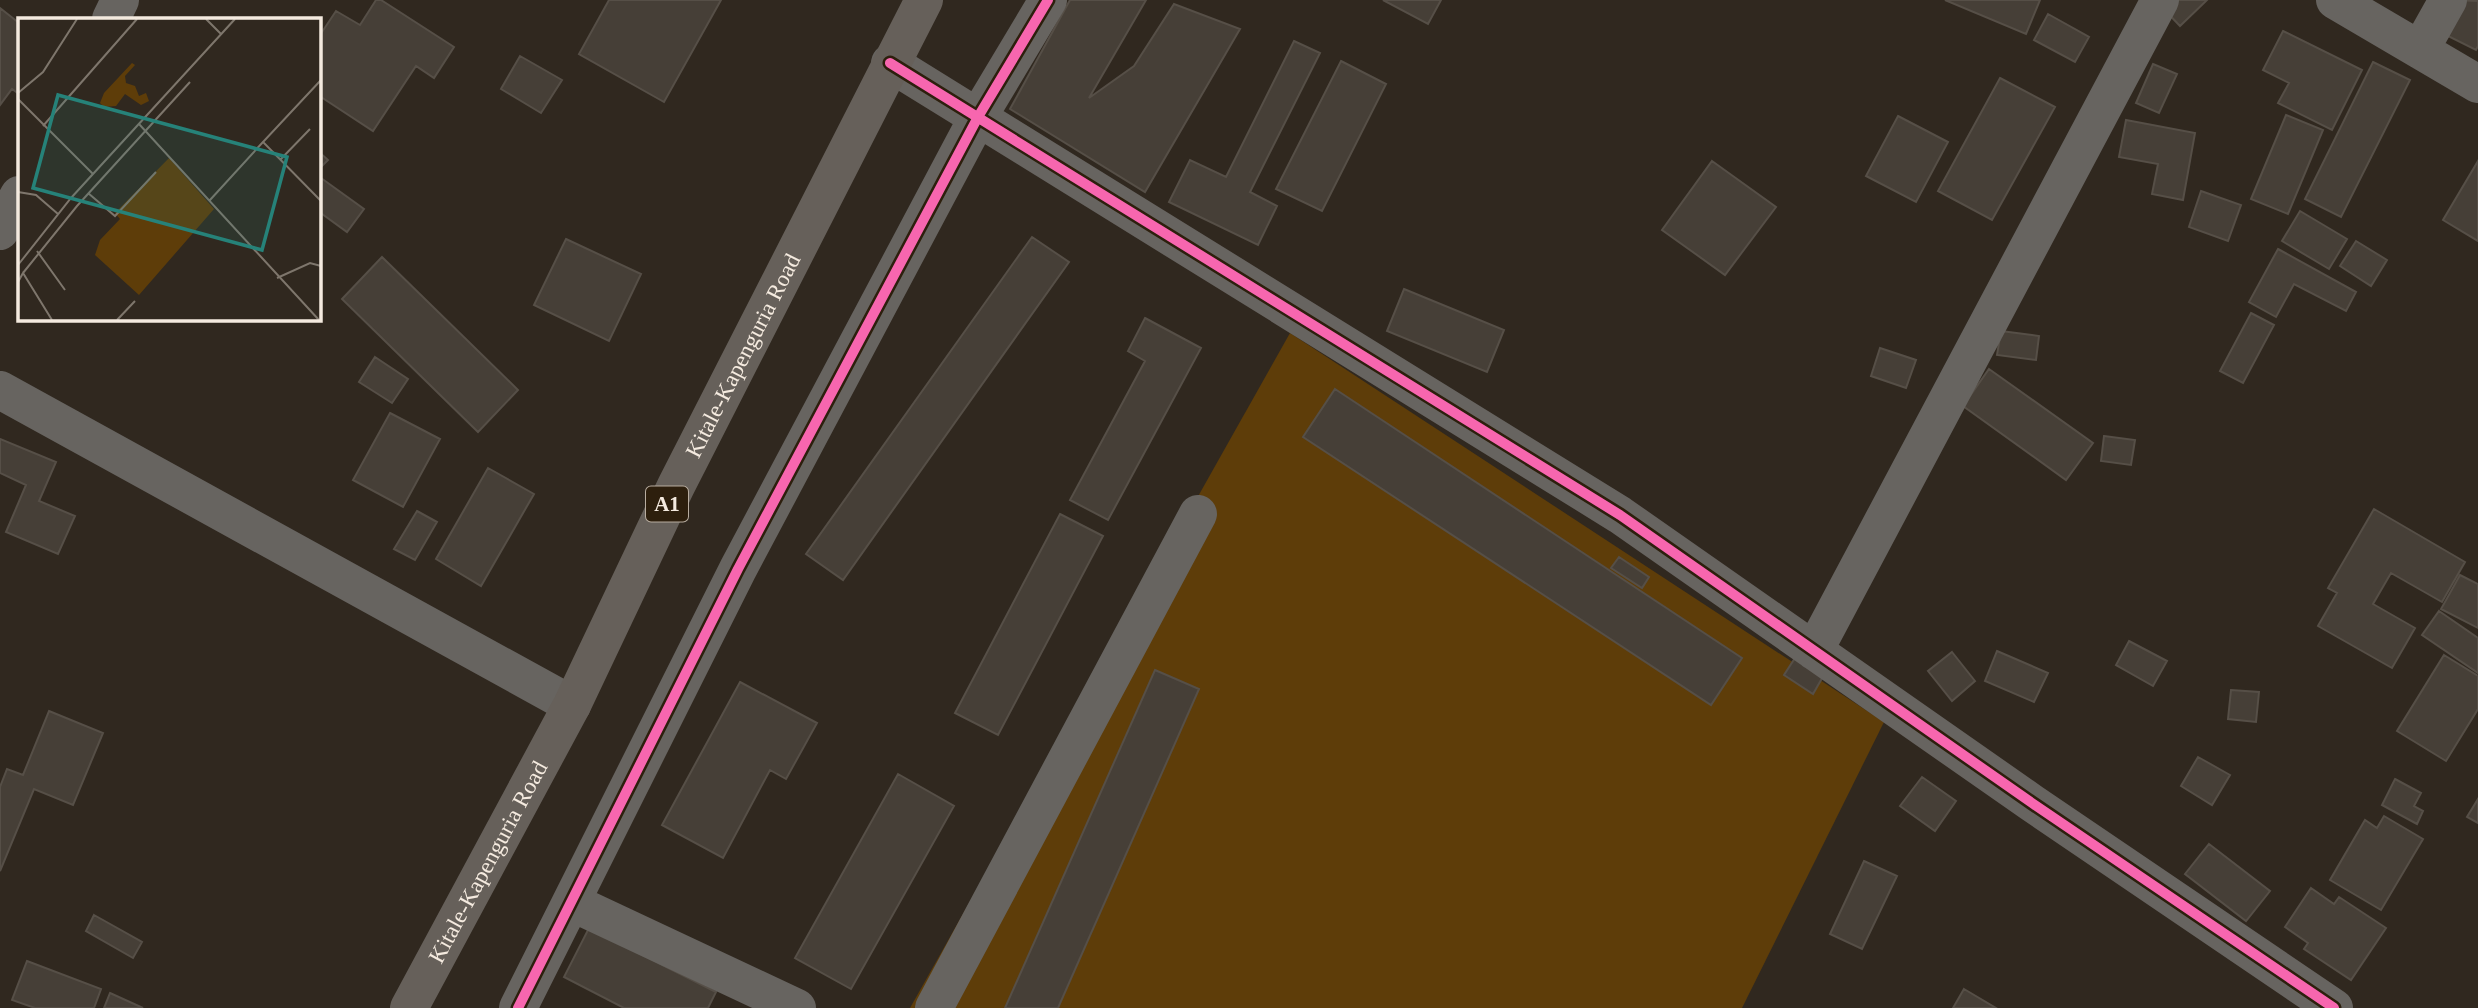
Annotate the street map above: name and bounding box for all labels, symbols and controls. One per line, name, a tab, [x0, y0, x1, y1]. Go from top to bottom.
inset map	[18, 18, 320, 320]
street label: Kitale-Kapenguria Road	[681, 249, 806, 462]
road number: A1	[646, 486, 688, 522]
street label: Kitale-Kapenguria Road	[424, 756, 553, 967]

